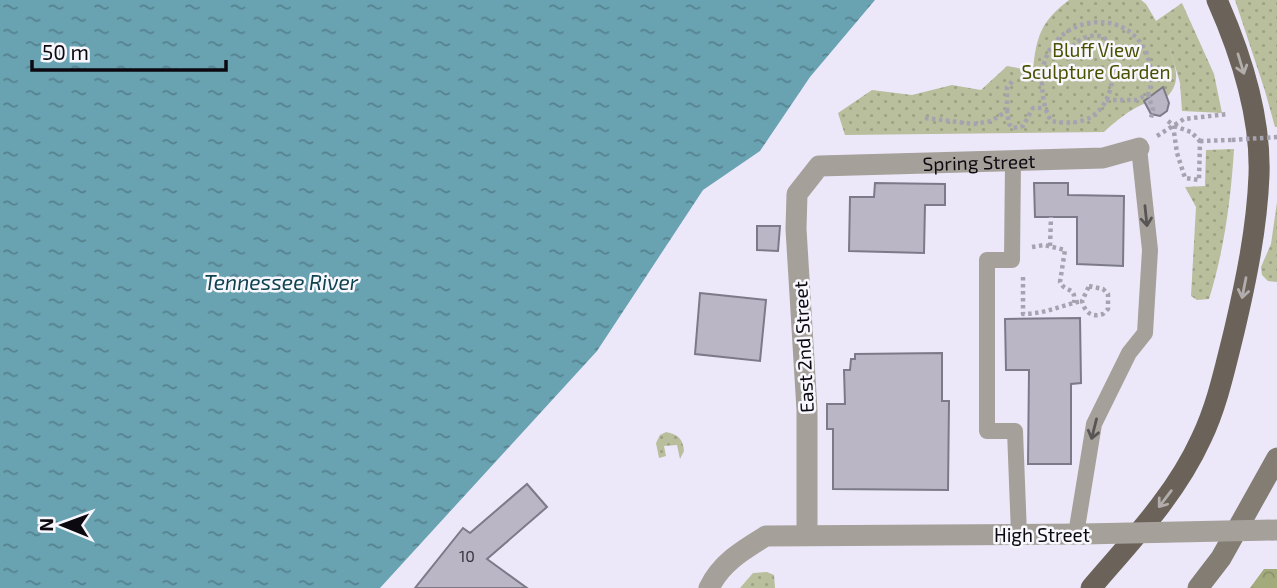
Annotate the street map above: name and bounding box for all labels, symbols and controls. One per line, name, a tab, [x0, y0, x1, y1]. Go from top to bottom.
scale bar	[32, 28, 226, 72]
park label: Bluff View Sculpture Garden	[1021, 38, 1171, 83]
text: 50 m	[42, 39, 89, 64]
one-way arrow	[1235, 53, 1248, 75]
street label: Spring Street	[922, 148, 1036, 175]
one-way arrow	[1140, 204, 1153, 227]
water label: Tennessee River	[204, 269, 359, 294]
one-way arrow	[1236, 276, 1250, 299]
street label: East 2nd Street	[788, 281, 818, 413]
one-way arrow	[1087, 417, 1100, 440]
north arrow	[28, 490, 98, 560]
one-way arrow	[1157, 490, 1172, 508]
text: N	[34, 518, 57, 532]
street label: High Street	[994, 523, 1090, 546]
house number: 10	[459, 546, 475, 565]

